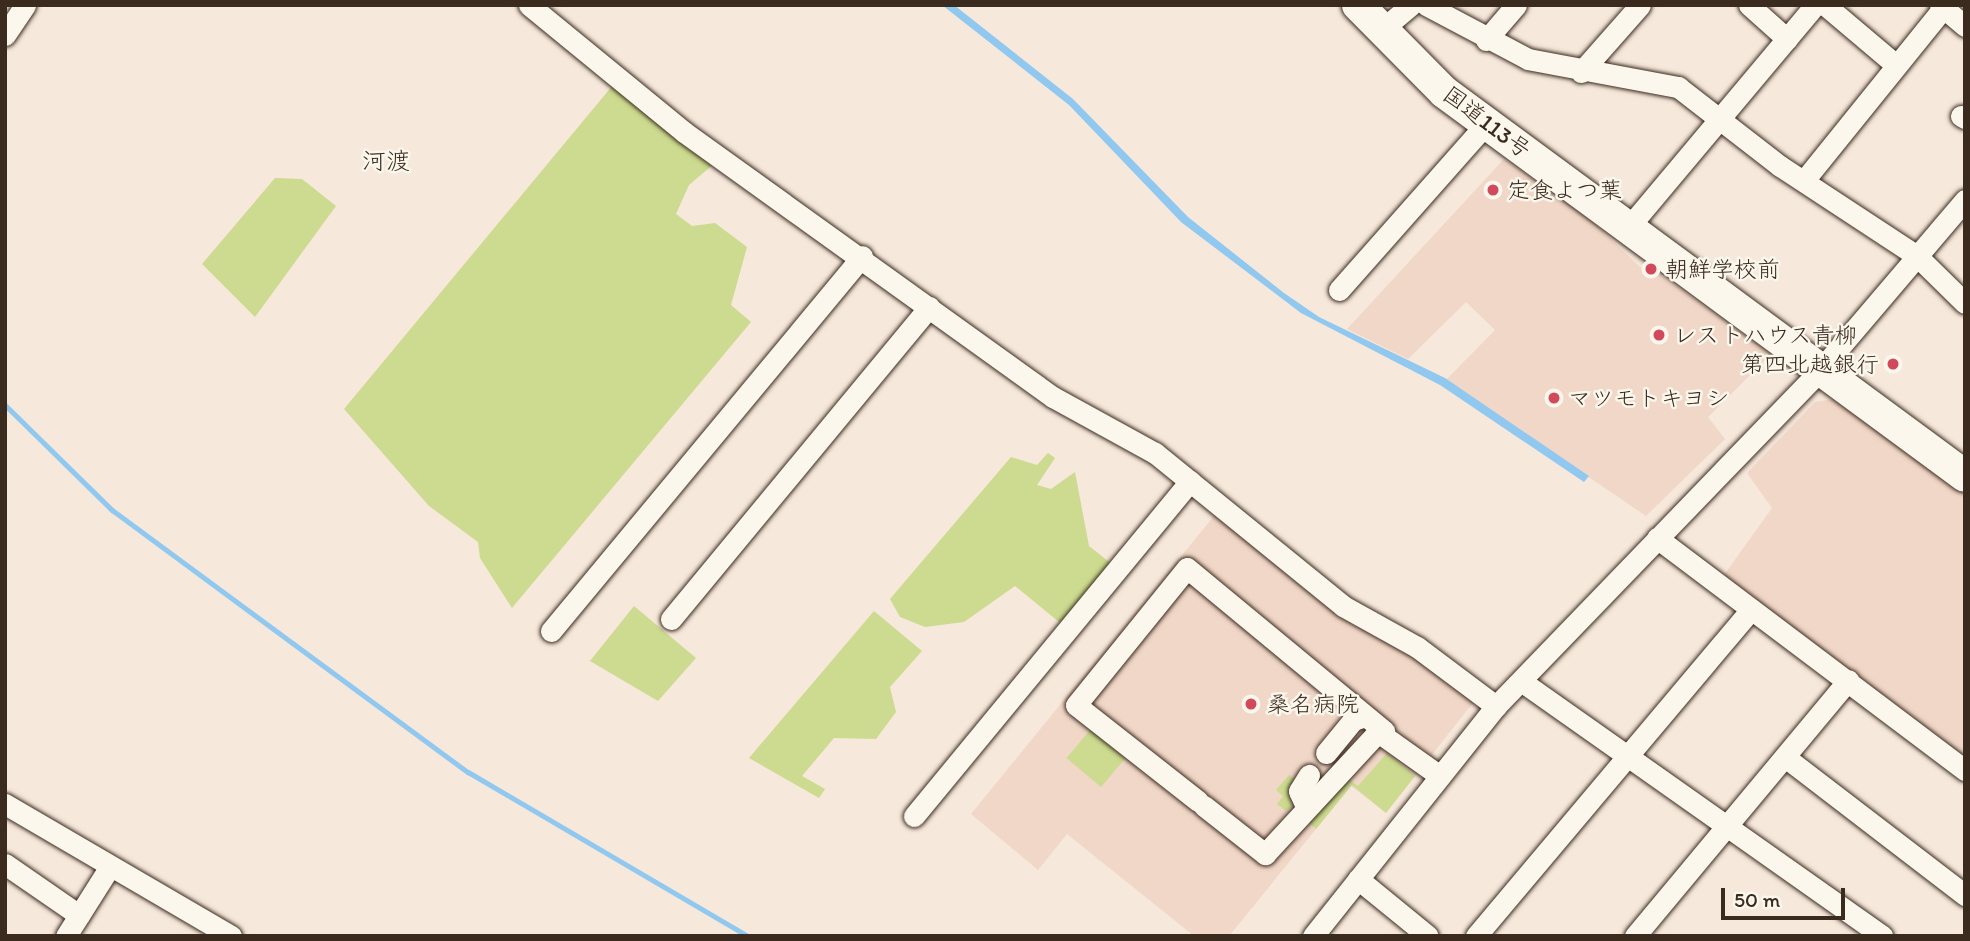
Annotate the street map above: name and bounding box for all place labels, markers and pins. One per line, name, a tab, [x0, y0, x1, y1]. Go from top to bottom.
place label: 定食よつ葉	[1507, 176, 1622, 204]
marker: 定食よつ葉	[1485, 182, 1501, 198]
place label: 朝鮮学校前	[1665, 255, 1780, 283]
marker: 朝鮮学校前	[1643, 261, 1659, 277]
place label: レストハウス青柳	[1673, 321, 1857, 349]
marker: レストハウス青柳	[1651, 327, 1667, 343]
place label: 第四北越銀行	[1741, 350, 1879, 378]
marker: 第四北越銀行	[1885, 356, 1901, 372]
place label: マツモトキヨシ	[1568, 384, 1729, 412]
marker: マツモトキヨシ	[1546, 390, 1562, 406]
place label: 桑名病院	[1267, 690, 1359, 718]
marker: 桑名病院	[1241, 694, 1261, 714]

